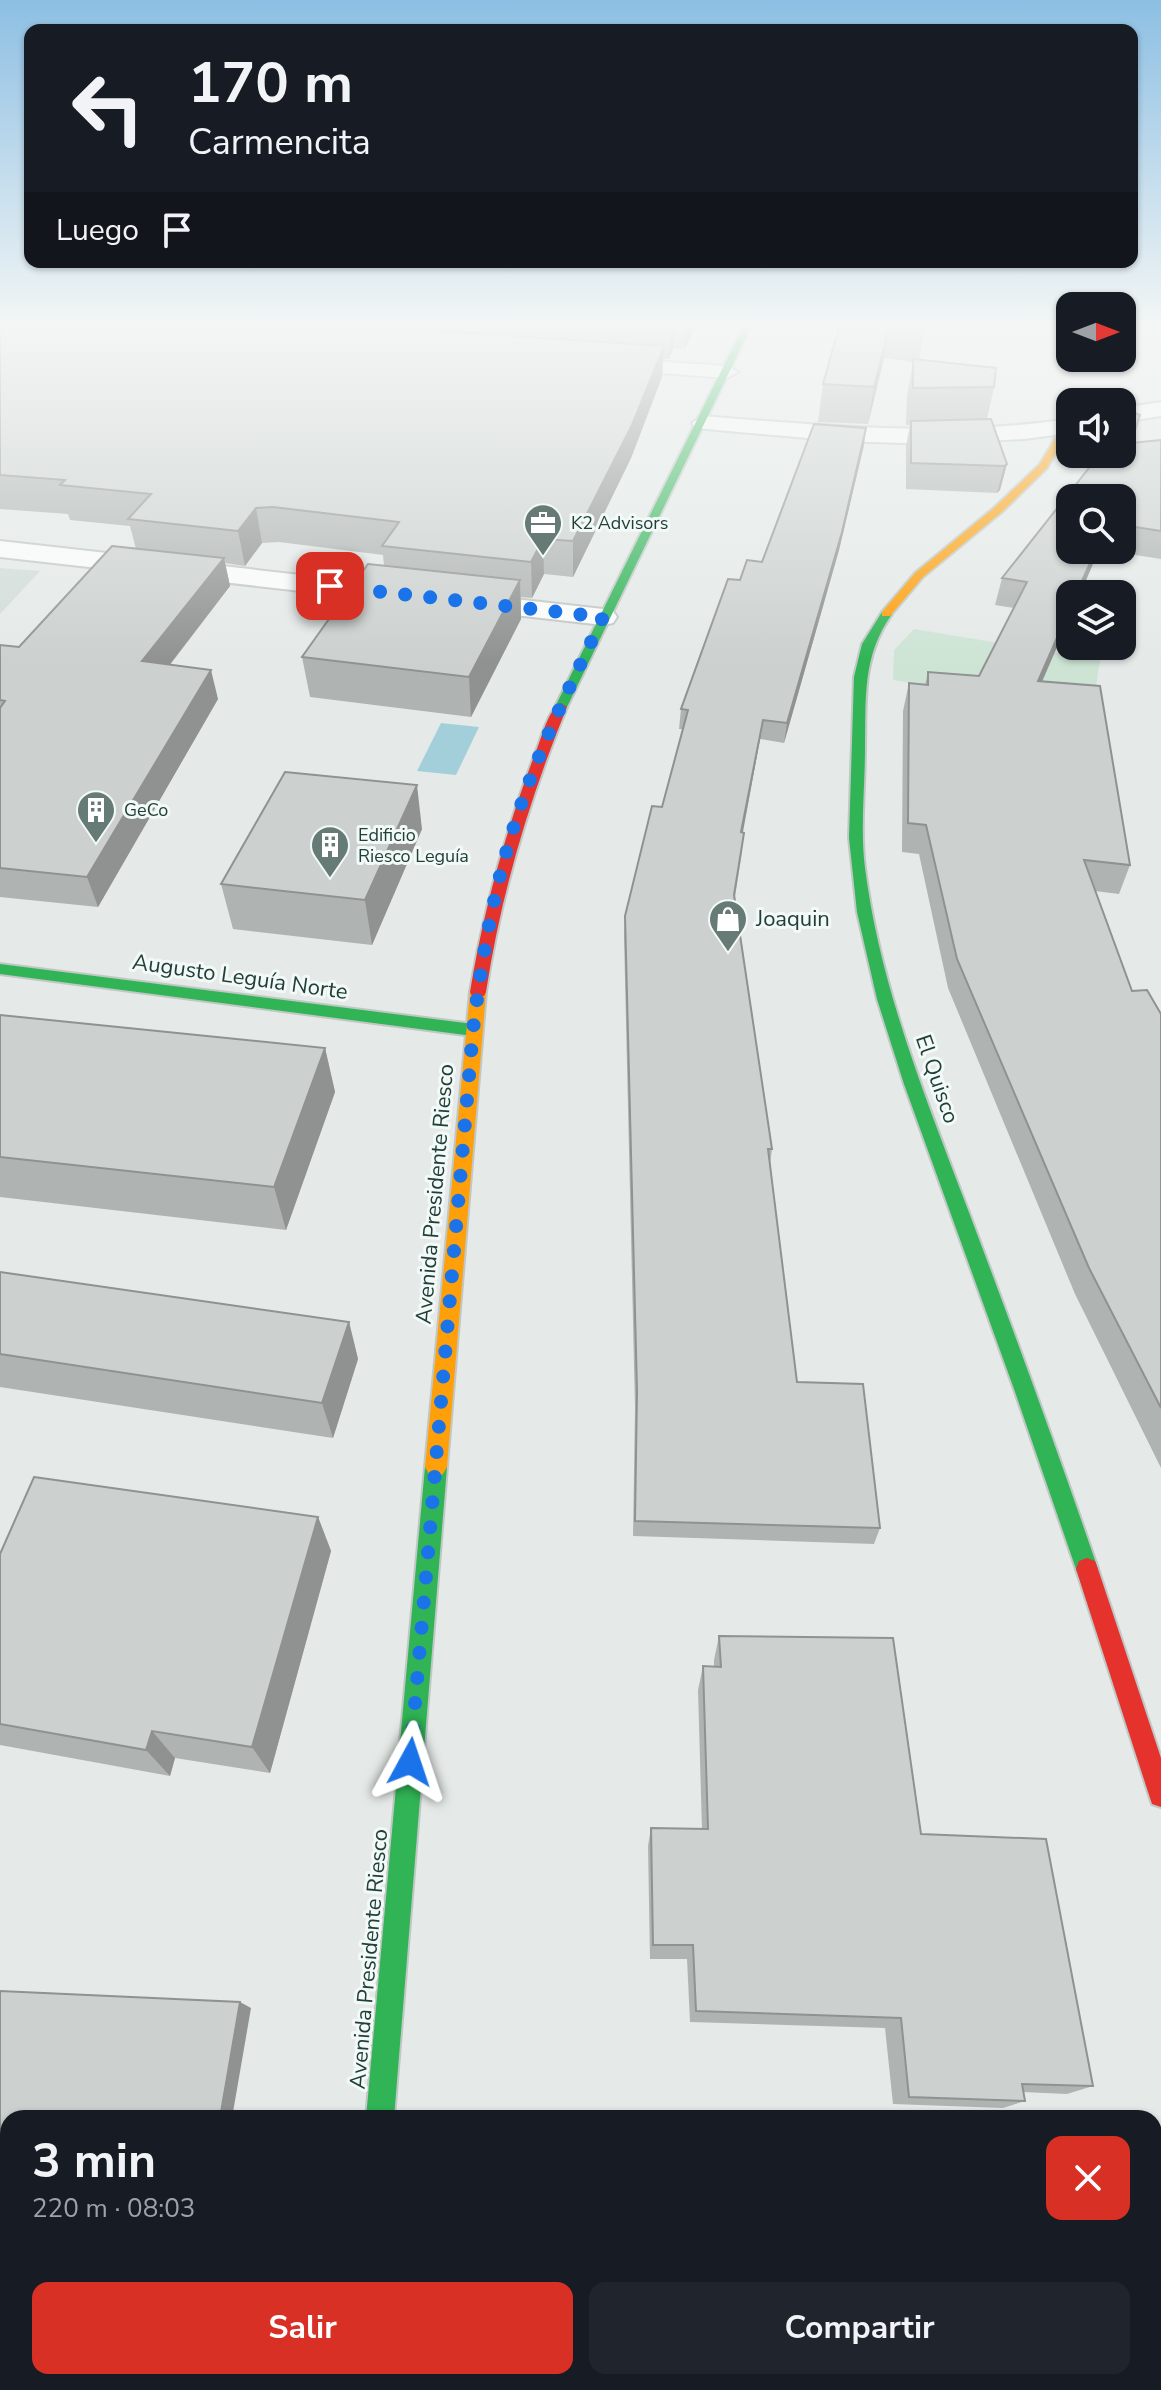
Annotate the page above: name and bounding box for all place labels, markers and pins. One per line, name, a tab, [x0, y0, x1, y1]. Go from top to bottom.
office icon: K2 Advisors	[522, 502, 564, 557]
place label: K2 Advisors	[571, 511, 668, 535]
pin	[296, 552, 364, 620]
building icon: GeCo	[75, 789, 117, 844]
place label: GeCo	[124, 798, 168, 822]
place label: Edificio Riesco Leguía	[358, 823, 469, 868]
building icon: Edificio Riesco Leguía	[309, 824, 351, 879]
shop icon: Joaquin	[707, 898, 749, 953]
place label: Joaquin	[755, 904, 830, 934]

